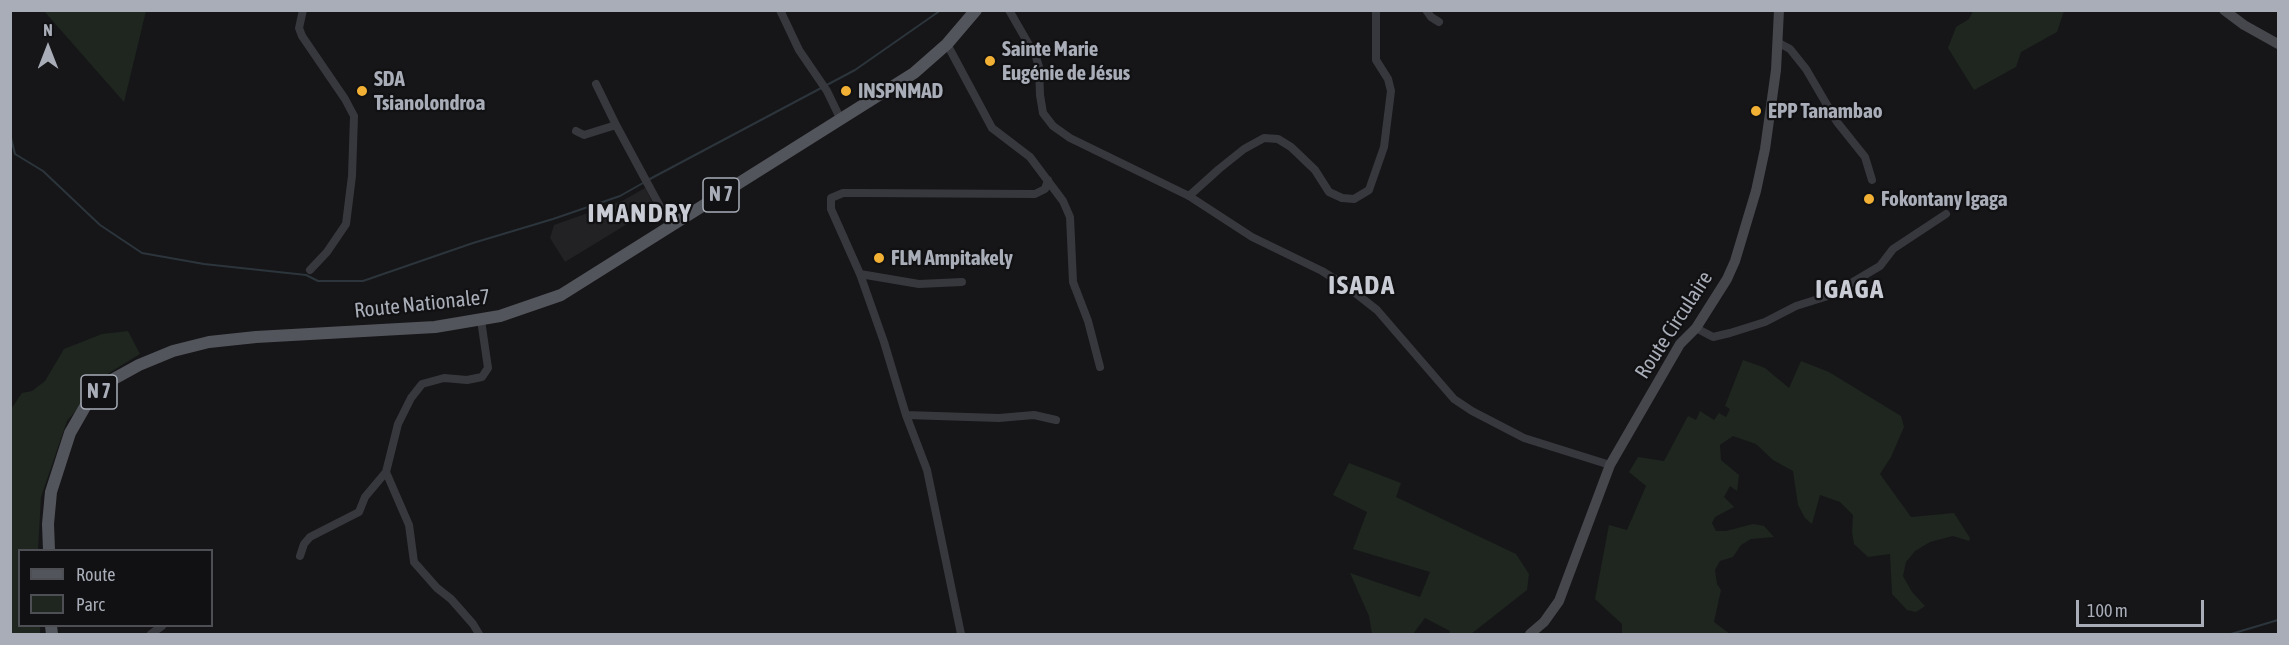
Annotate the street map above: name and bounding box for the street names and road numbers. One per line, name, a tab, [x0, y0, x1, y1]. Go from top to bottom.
road number: N 7	[703, 178, 739, 212]
street label: Route Circulaire	[1630, 267, 1718, 383]
street label: Route Nationale7	[353, 284, 491, 324]
road number: N 7	[81, 375, 117, 409]

